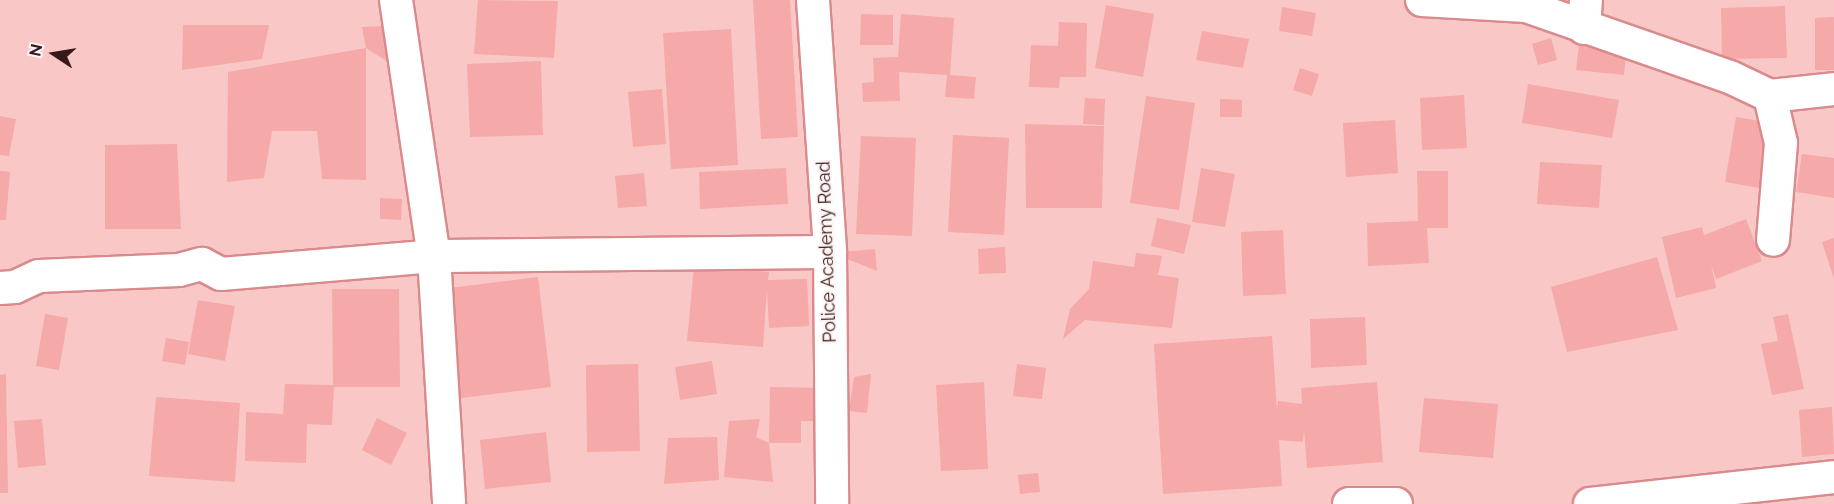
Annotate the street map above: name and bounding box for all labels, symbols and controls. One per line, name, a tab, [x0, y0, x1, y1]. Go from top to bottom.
north arrow	[24, 24, 84, 84]
text: N	[25, 42, 46, 58]
street label: Police Academy Road	[813, 160, 841, 344]

